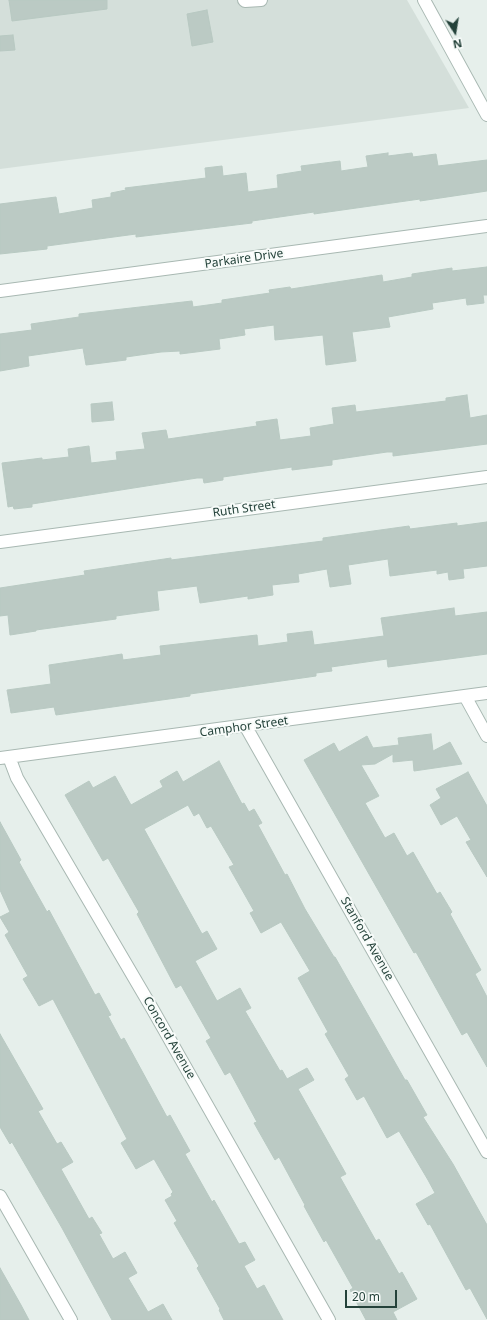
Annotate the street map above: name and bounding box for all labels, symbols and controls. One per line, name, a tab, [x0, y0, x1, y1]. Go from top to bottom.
north arrow	[435, 12, 475, 52]
text: N	[452, 36, 464, 52]
street label: Parkaire Drive	[204, 246, 284, 272]
street label: Ruth Street	[212, 497, 276, 521]
street label: Camphor Street	[199, 714, 289, 740]
street label: Stanford Avenue	[337, 895, 397, 983]
street label: Concord Avenue	[140, 994, 198, 1082]
scale bar	[347, 1282, 399, 1308]
text: 20 m	[352, 1288, 380, 1305]

